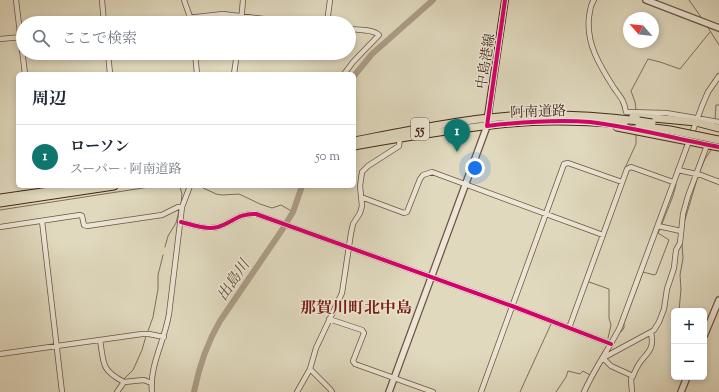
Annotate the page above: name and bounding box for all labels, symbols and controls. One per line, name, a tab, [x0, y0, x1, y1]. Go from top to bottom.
north arrow	[623, 12, 659, 48]
search box	[16, 16, 356, 60]
icon: search	[30, 27, 52, 49]
text: ここで検索	[62, 29, 137, 50]
street label: 中島港線	[473, 32, 501, 91]
text: 周辺	[32, 88, 66, 112]
street label: 阿南道路	[510, 102, 566, 124]
road number: 55	[411, 118, 429, 140]
pin: 1	[444, 119, 470, 152]
text: ローソン	[70, 137, 129, 158]
text: 1	[43, 148, 47, 166]
text: 50 m	[315, 148, 340, 166]
your location	[465, 158, 485, 178]
text: スーパー · 阿南道路	[70, 161, 182, 179]
water label: 出島川	[213, 255, 257, 305]
district label: 那賀川町北中島	[300, 298, 412, 321]
map controls	[671, 308, 707, 380]
button: +	[671, 308, 707, 344]
button: −	[671, 344, 707, 380]

